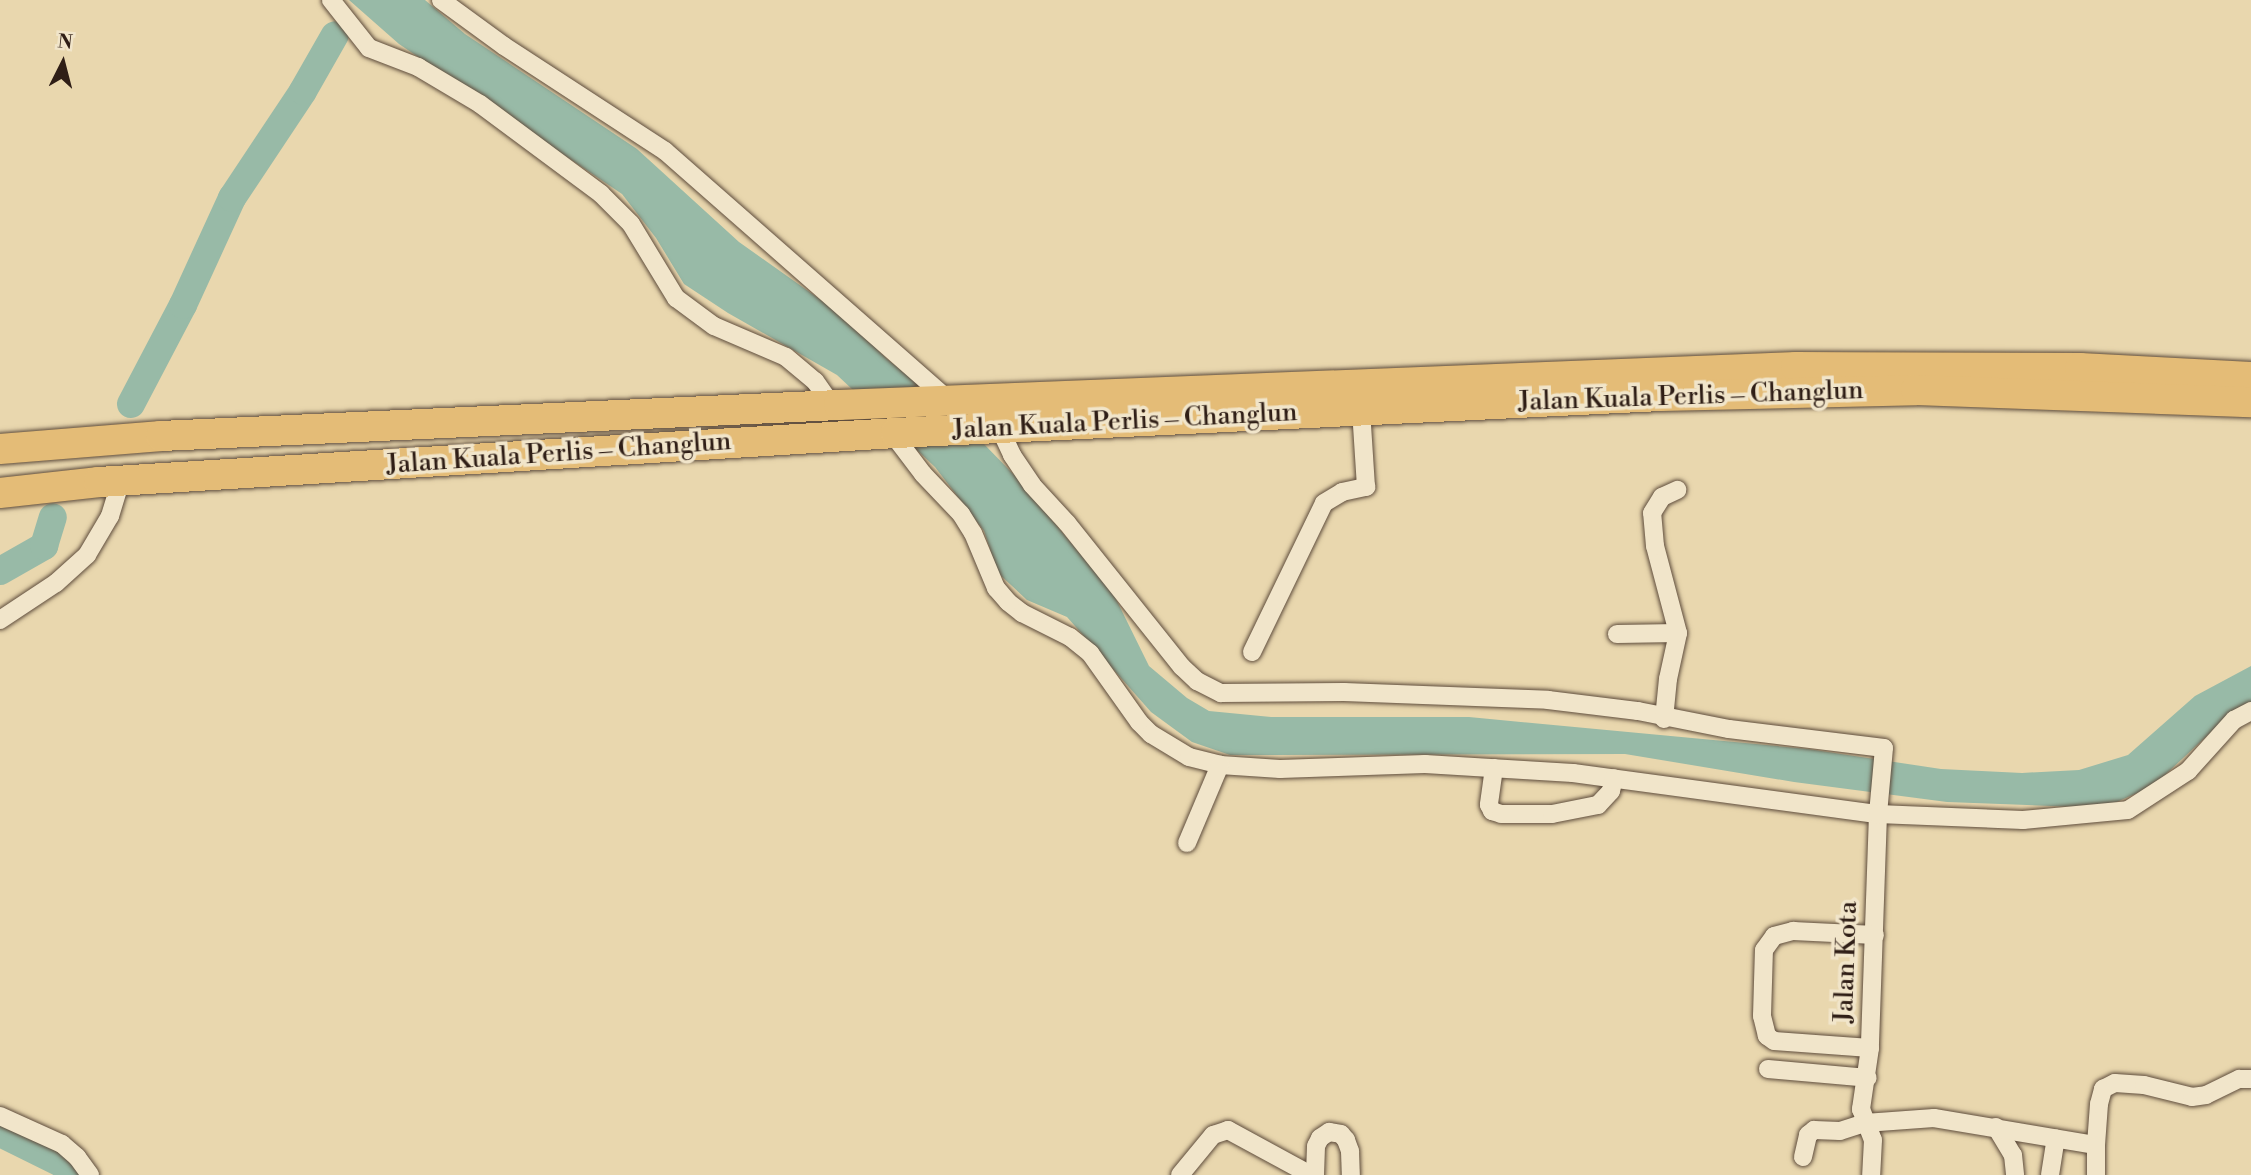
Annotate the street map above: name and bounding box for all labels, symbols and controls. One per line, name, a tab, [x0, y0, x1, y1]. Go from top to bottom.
north arrow	[28, 28, 98, 98]
text: N	[56, 29, 74, 55]
street label: Jalan Kuala Perlis – Changlun	[1518, 375, 1864, 419]
street label: Jalan Kuala Perlis – Changlun	[952, 397, 1298, 447]
street label: Jalan Kuala Perlis – Changlun	[386, 426, 732, 482]
street label: Jalan Kota	[1829, 901, 1865, 1023]

